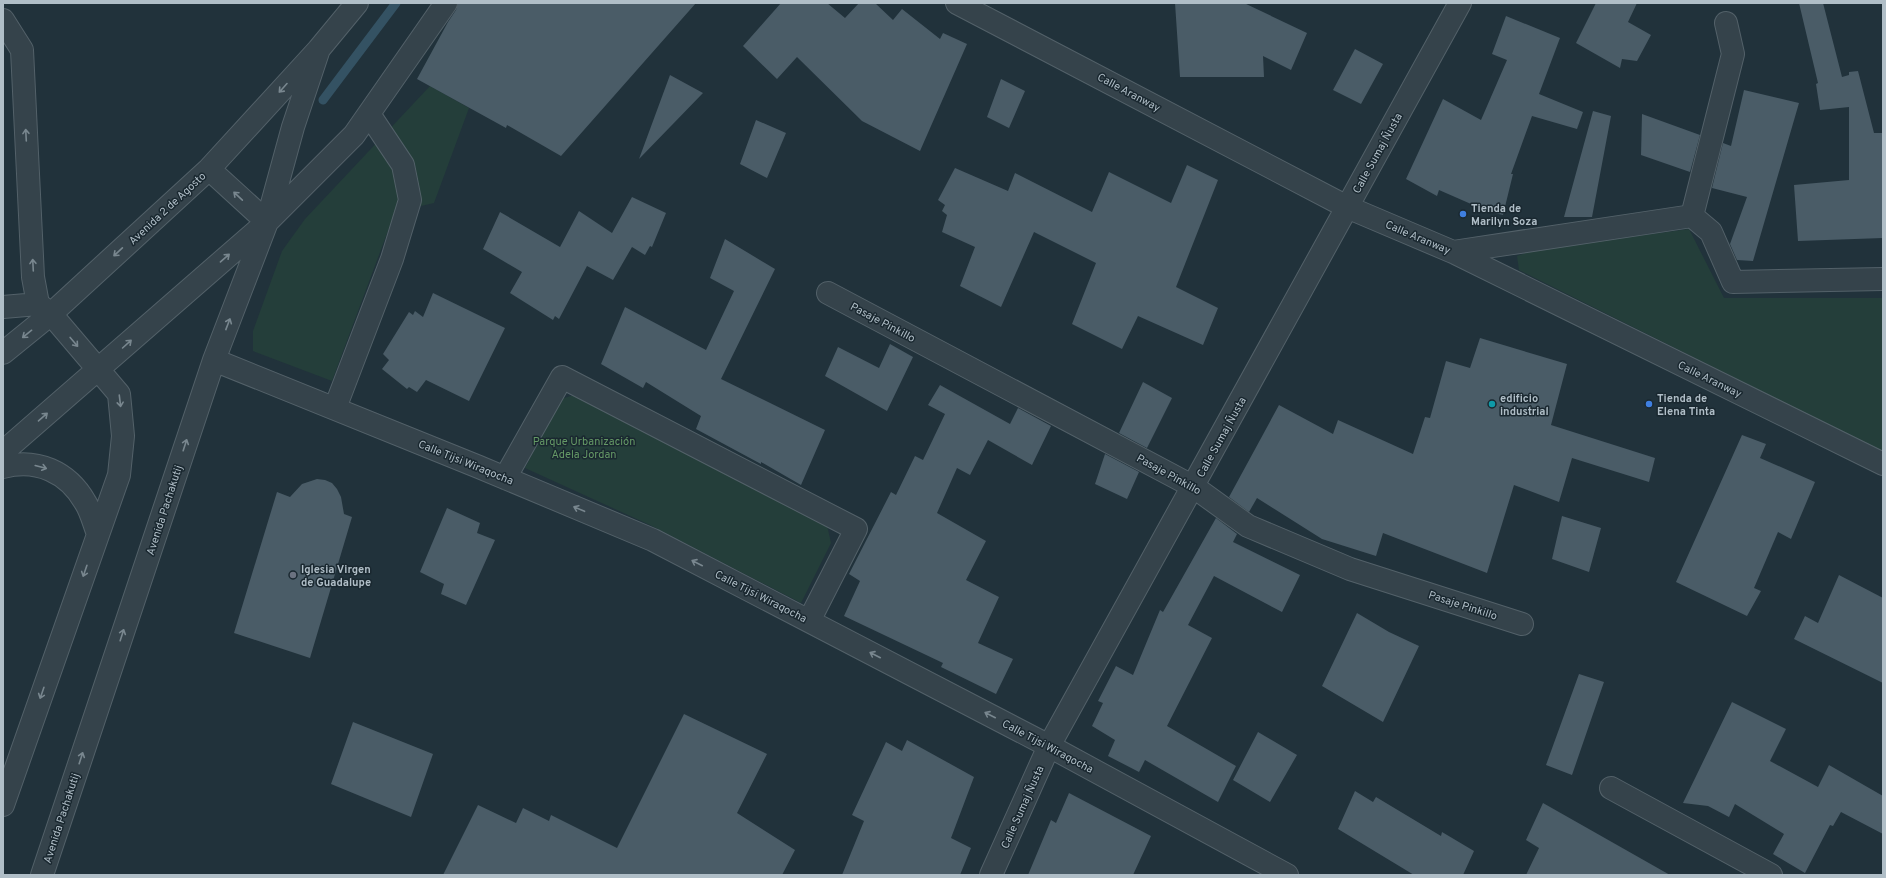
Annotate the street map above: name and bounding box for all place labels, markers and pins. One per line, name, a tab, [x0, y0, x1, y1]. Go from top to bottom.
place label: Tienda de Marilyn Soza	[1471, 202, 1537, 229]
marker: Tienda de Marilyn Soza	[1458, 209, 1468, 219]
place label: edificio industrial	[1500, 392, 1549, 419]
place label: Tienda de Elena Tinta	[1657, 392, 1715, 419]
marker: edificio industrial	[1487, 399, 1497, 409]
marker: Tienda de Elena Tinta	[1644, 399, 1654, 409]
place label: Iglesia Virgen de Guadalupe	[301, 563, 371, 590]
marker: Iglesia Virgen de Guadalupe	[288, 570, 298, 580]

